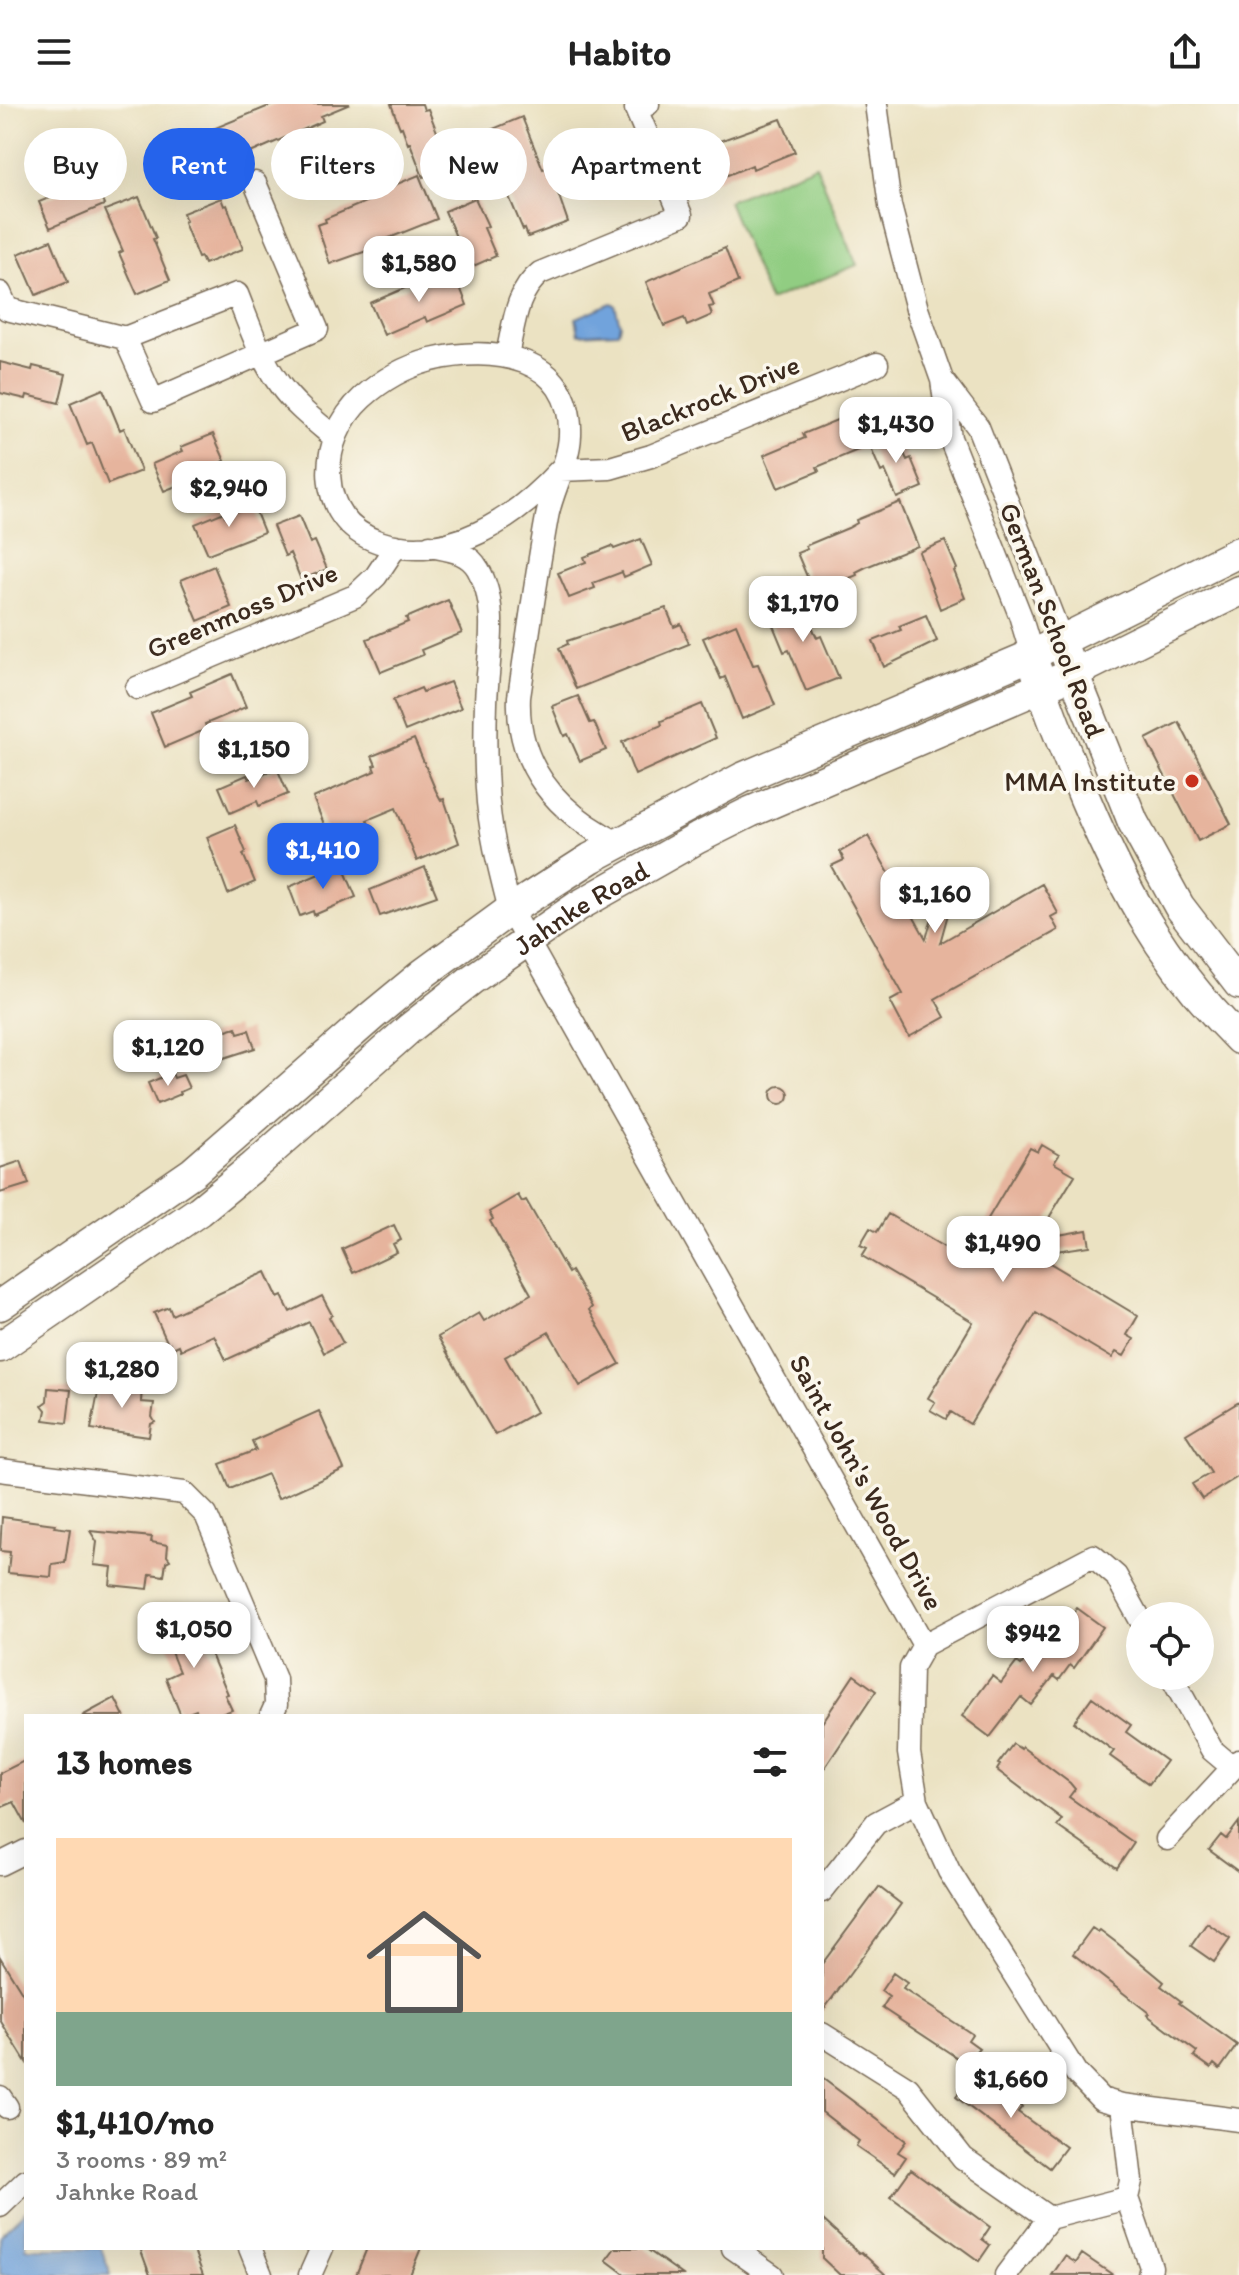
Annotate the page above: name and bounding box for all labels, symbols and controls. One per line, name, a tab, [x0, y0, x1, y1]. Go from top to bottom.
icon: menu	[32, 30, 76, 74]
icon: share	[1163, 30, 1207, 74]
text: Habito	[568, 31, 671, 74]
chip: Buy	[24, 128, 127, 200]
chip: Rent	[143, 128, 255, 200]
chip: Filters	[271, 128, 404, 200]
chip: New	[420, 128, 527, 200]
chip: Apartment	[543, 128, 730, 200]
pin: $1,580	[354, 236, 484, 304]
text: $1,580	[381, 246, 457, 278]
street label: Blackrock Drive	[616, 347, 804, 449]
pin: $1,430	[831, 397, 961, 465]
text: $1,430	[857, 407, 935, 439]
pin: $2,940	[164, 461, 294, 529]
text: $2,940	[190, 471, 268, 503]
street label: German School Road	[992, 498, 1114, 743]
street label: Greenmoss Drive	[141, 554, 343, 666]
pin: $1,170	[738, 576, 868, 644]
text: $1,170	[767, 586, 839, 618]
pin: $1,150	[189, 722, 319, 790]
text: $1,150	[217, 732, 291, 764]
place label: MMA Institute	[1004, 764, 1176, 798]
marker: MMA Institute	[1183, 772, 1201, 790]
pin: $1,410	[258, 823, 388, 891]
text: $1,410	[285, 833, 361, 865]
street label: Jahnke Road	[507, 852, 655, 962]
pin: $1,160	[870, 867, 1000, 935]
text: $1,160	[898, 877, 972, 909]
pin: $1,120	[103, 1020, 233, 1088]
text: $1,120	[131, 1030, 205, 1062]
pin: $1,490	[938, 1216, 1068, 1284]
text: $1,490	[965, 1226, 1041, 1258]
pin: $1,280	[57, 1342, 187, 1410]
street label: Saint John's Wood Drive	[782, 1348, 952, 1616]
text: $1,280	[84, 1352, 160, 1384]
pin: $1,050	[129, 1602, 259, 1670]
map controls	[1126, 1602, 1214, 1690]
button: locate	[1126, 1602, 1214, 1690]
pin: $942	[986, 1606, 1080, 1674]
text: $1,050	[155, 1612, 233, 1644]
text: $942	[1005, 1616, 1061, 1648]
icon: filters	[748, 1740, 792, 1784]
text: 13 homes	[56, 1742, 192, 1783]
icon: home	[352, 1890, 496, 2034]
pin: $1,660	[946, 2052, 1076, 2120]
text: $1,660	[974, 2062, 1048, 2094]
text: $1,410/mo	[56, 2102, 214, 2143]
text: 3 rooms · 89 m²	[56, 2143, 227, 2175]
text: Jahnke Road	[56, 2175, 198, 2207]

